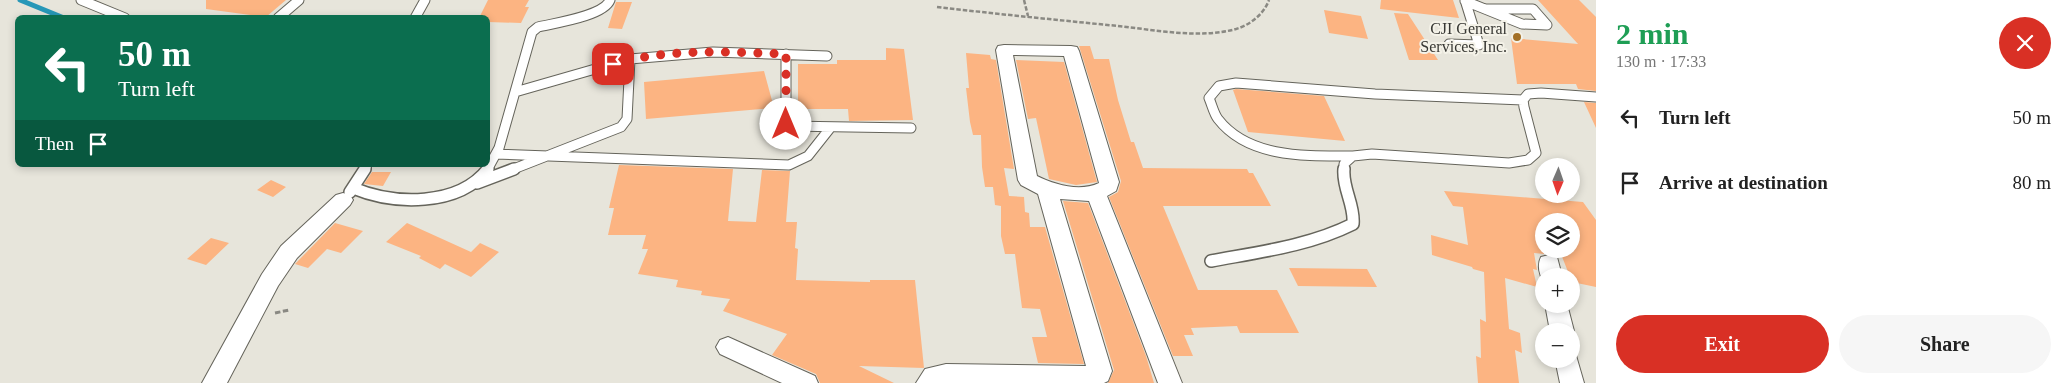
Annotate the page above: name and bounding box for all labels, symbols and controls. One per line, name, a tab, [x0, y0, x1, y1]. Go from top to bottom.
text: 2 min	[1616, 17, 1689, 50]
button: close	[1999, 17, 2051, 69]
place label: CJI General Services, Inc.	[1420, 20, 1508, 55]
marker: CJI General Services, Inc.	[1511, 31, 1523, 43]
icon: left	[35, 35, 100, 100]
text: 50 m	[118, 35, 191, 74]
pin	[592, 43, 634, 85]
icon: arrive	[599, 50, 627, 78]
text: 130 m · 17:33	[1616, 53, 1706, 70]
text: Turn left	[118, 76, 195, 101]
position arrow	[759, 97, 811, 149]
icon: left	[1616, 104, 1644, 132]
text: Turn left	[1659, 107, 1731, 128]
text: 50 m	[2012, 107, 2051, 128]
icon: arrive	[84, 130, 112, 158]
text: Then	[35, 133, 74, 154]
north arrow	[1535, 158, 1580, 202]
map controls	[1535, 158, 1580, 368]
icon: arrive	[1616, 169, 1644, 197]
text: Arrive at destination	[1659, 172, 1828, 193]
text: 80 m	[2012, 172, 2051, 193]
button: layers	[1535, 213, 1580, 258]
button: +	[1535, 268, 1580, 313]
button: Exit	[1616, 315, 1829, 373]
button: Share	[1839, 315, 2051, 373]
button: −	[1535, 323, 1580, 368]

